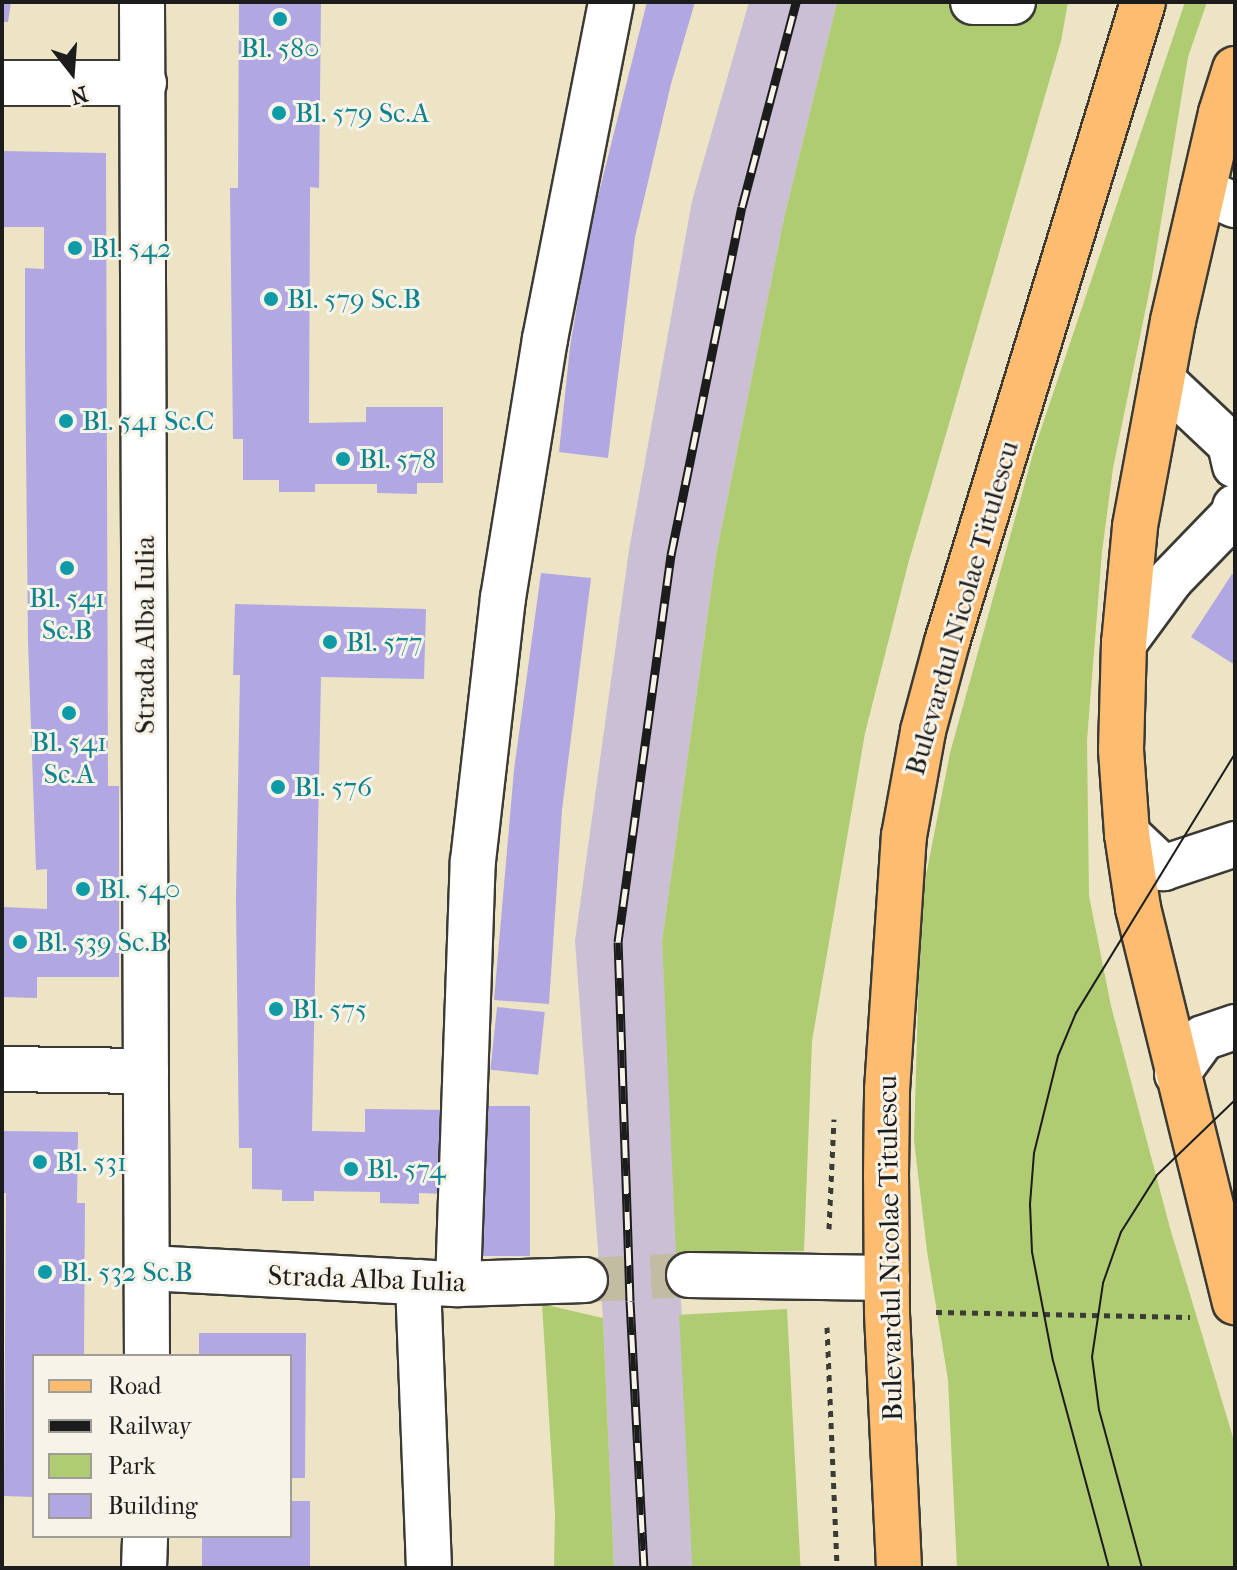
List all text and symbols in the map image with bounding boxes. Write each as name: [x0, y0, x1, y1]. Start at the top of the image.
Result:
marker: Bl. 580: [271, 10, 289, 28]
place label: Bl. 580: [241, 31, 319, 65]
north arrow: [32, 32, 112, 112]
text: N: [67, 80, 91, 110]
place label: Bl. 579 Sc.A: [295, 96, 430, 130]
marker: Bl. 579 Sc.A: [270, 104, 288, 122]
place label: Bl. 542: [91, 231, 171, 265]
marker: Bl. 542: [66, 239, 84, 257]
place label: Bl. 579 Sc.B: [287, 282, 421, 316]
marker: Bl. 579 Sc.B: [262, 290, 280, 308]
place label: Bl. 541 Sc.C: [82, 404, 214, 438]
marker: Bl. 541 Sc.C: [57, 412, 75, 430]
street label: Bulevardul Nicolae Titulescu: [898, 437, 1026, 779]
place label: Bl. 578: [359, 442, 436, 476]
marker: Bl. 578: [334, 450, 352, 468]
street label: Strada Alba Iulia: [128, 536, 162, 734]
marker: Bl. 541 Sc.B: [58, 559, 76, 577]
place label: Bl. 541 Sc.B: [29, 581, 105, 647]
place label: Bl. 577: [346, 625, 422, 659]
marker: Bl. 577: [321, 633, 339, 651]
marker: Bl. 541 Sc.A: [60, 704, 78, 722]
place label: Bl. 541 Sc.A: [31, 725, 107, 791]
place label: Bl. 576: [294, 770, 372, 804]
marker: Bl. 576: [269, 778, 287, 796]
place label: Bl. 540: [99, 872, 180, 906]
marker: Bl. 540: [74, 880, 92, 898]
place label: Bl. 539 Sc.B: [36, 925, 168, 959]
marker: Bl. 539 Sc.B: [11, 933, 29, 951]
place label: Bl. 575: [292, 992, 367, 1026]
marker: Bl. 575: [267, 1000, 285, 1018]
street label: Bulevardul Nicolae Titulescu: [870, 1075, 910, 1421]
place label: Bl. 531: [56, 1145, 127, 1179]
place label: Bl. 574: [367, 1152, 446, 1186]
marker: Bl. 531: [31, 1153, 49, 1171]
marker: Bl. 574: [342, 1160, 360, 1178]
place label: Bl. 532 Sc.B: [61, 1255, 193, 1289]
street label: Strada Alba Iulia: [267, 1259, 467, 1299]
marker: Bl. 532 Sc.B: [36, 1263, 54, 1281]
legend: [32, 1354, 292, 1538]
text: Road: [108, 1372, 161, 1400]
text: Railway: [108, 1412, 191, 1440]
text: Park: [108, 1452, 156, 1480]
text: Building: [108, 1492, 198, 1520]

